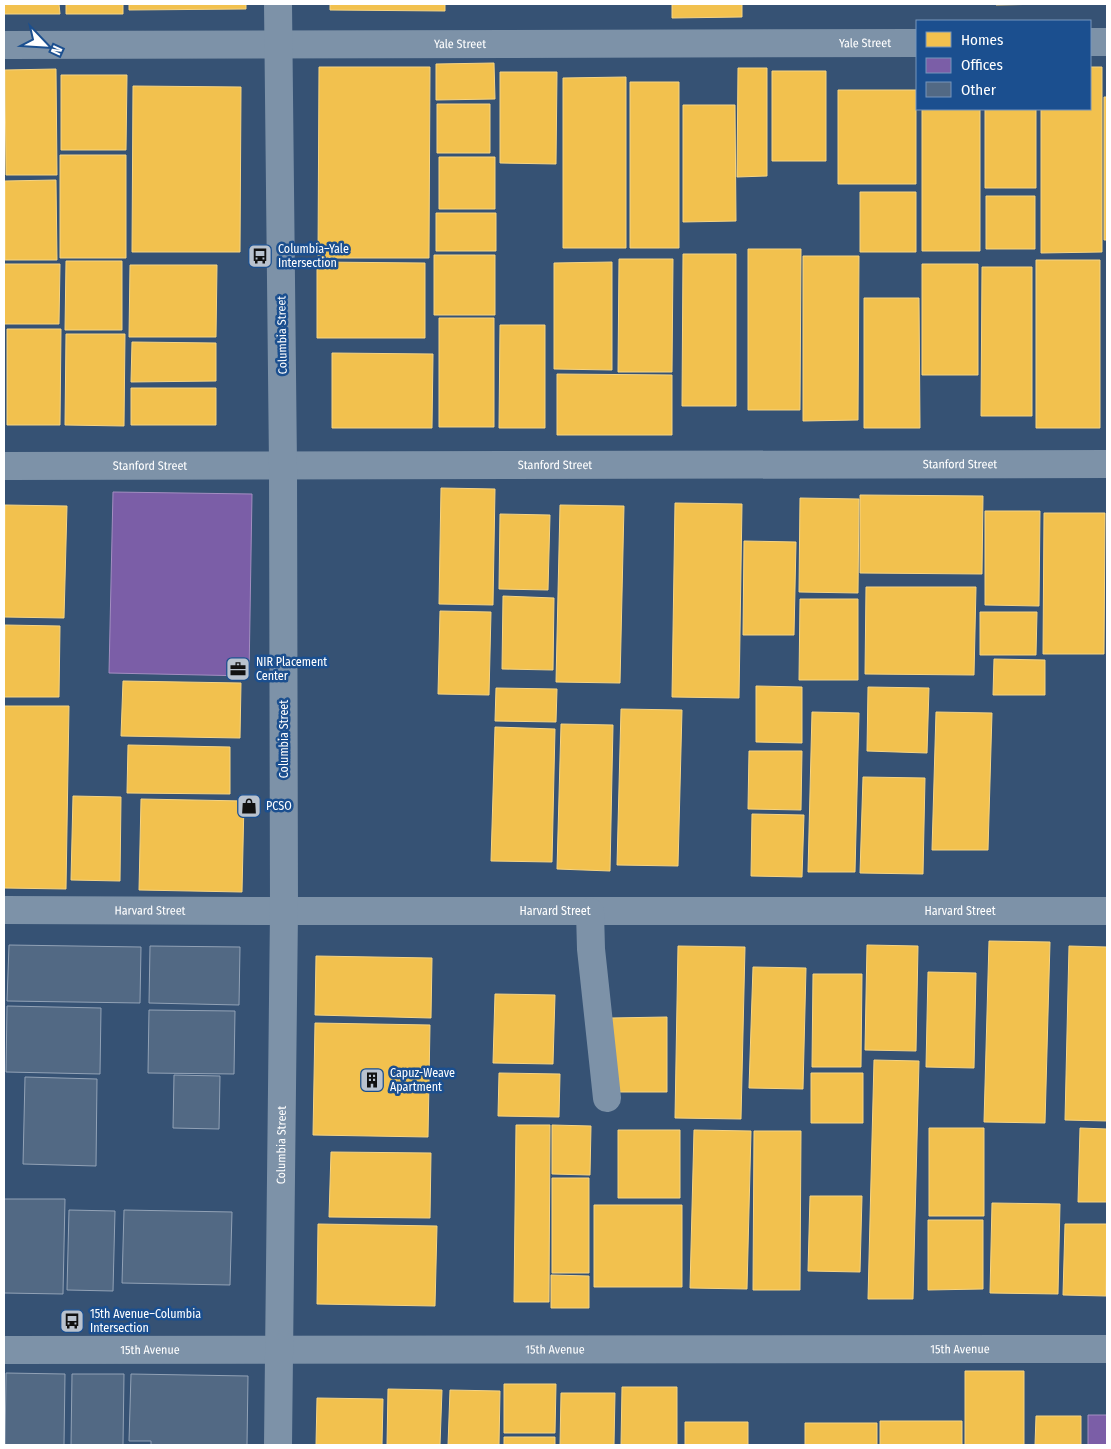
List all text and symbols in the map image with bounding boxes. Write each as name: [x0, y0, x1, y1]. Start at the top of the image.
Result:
north arrow: [20, 20, 70, 70]
legend: [916, 20, 1091, 110]
text: Homes: [961, 31, 1003, 49]
street label: Yale Street: [839, 36, 891, 50]
street label: Yale Street: [434, 37, 486, 51]
text: N: [47, 43, 66, 58]
text: Offices: [961, 56, 1003, 74]
text: Other: [961, 81, 997, 99]
place label: Columbia–Yale Intersection: [278, 242, 349, 270]
bus stop icon: Columbia–Yale Intersection: [247, 243, 273, 269]
street label: Columbia Street: [274, 296, 290, 374]
street label: Stanford Street: [923, 457, 997, 471]
street label: Stanford Street: [518, 458, 592, 472]
street label: Stanford Street: [113, 459, 187, 473]
place label: NIR Placement Center: [256, 655, 327, 683]
office icon: NIR Placement Center: [225, 656, 251, 682]
street label: Columbia Street: [277, 700, 291, 778]
shop icon: PCSO: [236, 793, 262, 819]
place label: PCSO: [266, 799, 292, 813]
street label: Harvard Street: [114, 903, 186, 918]
street label: Harvard Street: [519, 904, 591, 918]
street label: Harvard Street: [924, 904, 996, 918]
place label: Capuz-Weave Apartment: [390, 1066, 455, 1094]
building icon: Capuz-Weave Apartment: [359, 1067, 385, 1093]
street label: Columbia Street: [274, 1106, 289, 1184]
place label: 15th Avenue–Columbia Intersection: [90, 1307, 201, 1335]
bus stop icon: 15th Avenue–Columbia Intersection: [59, 1308, 85, 1334]
street label: 15th Avenue: [525, 1342, 585, 1357]
street label: 15th Avenue: [930, 1342, 990, 1356]
street label: 15th Avenue: [120, 1343, 180, 1357]

